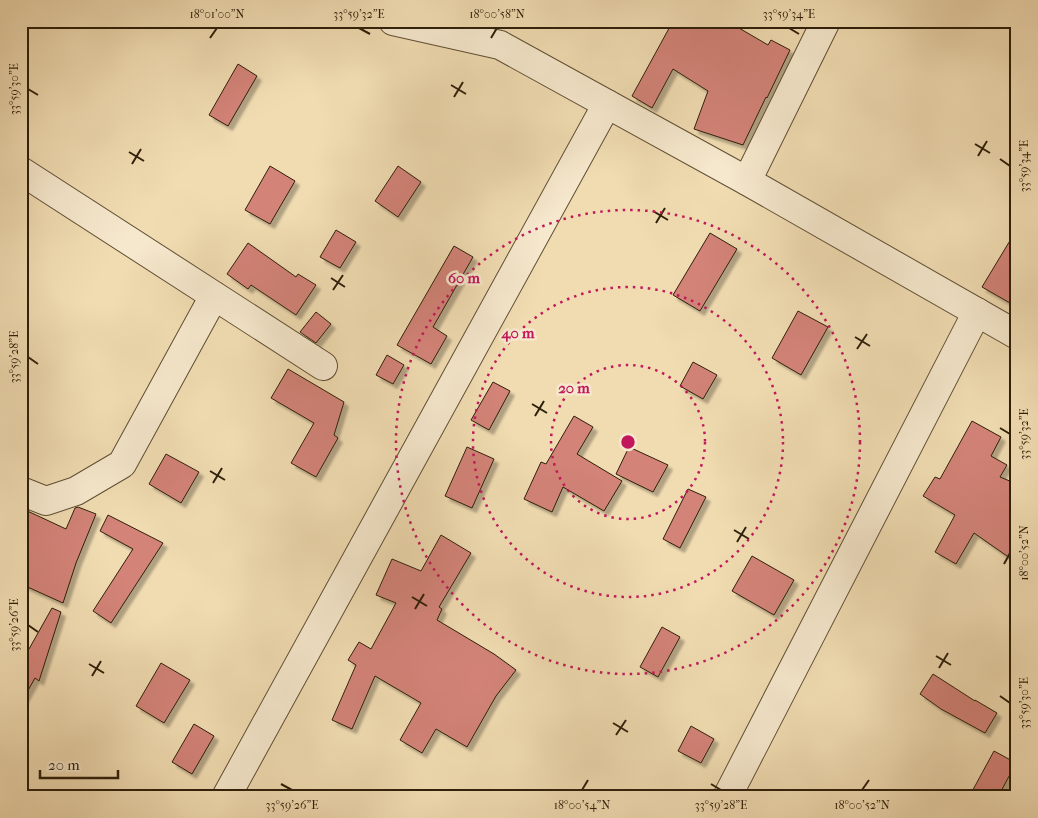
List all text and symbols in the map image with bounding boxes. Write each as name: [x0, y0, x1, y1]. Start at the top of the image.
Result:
text: 18°01'00"N: [189, 7, 245, 21]
text: 33°59'32"E: [333, 7, 385, 21]
text: 18°00'58"N: [469, 7, 525, 21]
text: 33°59'34"E: [763, 7, 815, 21]
text: 33°59'30"E: [7, 63, 21, 115]
text: 33°59'34"E: [1017, 140, 1031, 192]
text: 60 m: [448, 269, 481, 287]
text: 40 m: [501, 324, 535, 342]
text: 33°59'28"E: [7, 331, 21, 383]
text: 20 m: [558, 379, 590, 397]
text: 33°59'32"E: [1017, 408, 1031, 460]
centre of rings: [619, 433, 637, 451]
text: 18°00'52"N: [1017, 525, 1031, 581]
text: 33°59'26"E: [7, 599, 21, 651]
text: 33°59'30"E: [1017, 677, 1031, 729]
scale bar: [40, 748, 118, 780]
text: 20 m: [48, 756, 80, 774]
text: 33°59'26"E: [266, 798, 318, 812]
text: 18°00'54"N: [554, 798, 610, 812]
text: 33°59'28"E: [695, 798, 747, 812]
text: 18°00'52"N: [834, 798, 890, 812]

